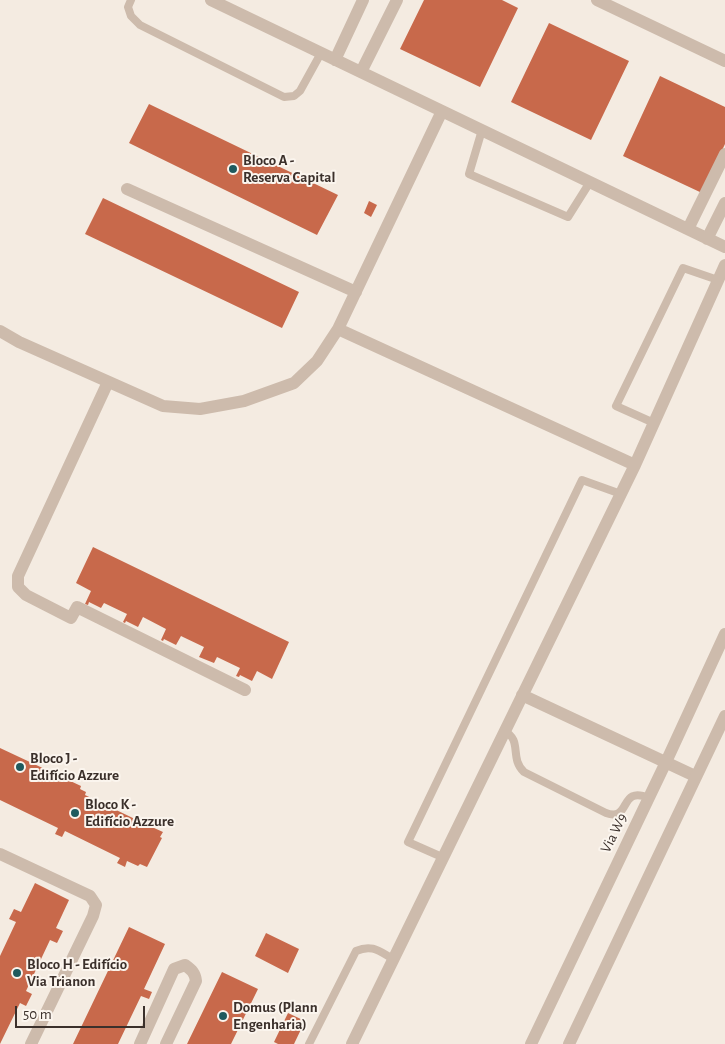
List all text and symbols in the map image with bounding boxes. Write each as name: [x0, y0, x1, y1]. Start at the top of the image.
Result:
place label: Bloco A - Reserva Capital: [243, 151, 335, 186]
marker: Bloco A - Reserva Capital: [227, 163, 239, 175]
place label: Bloco J - Edifício Azzure: [30, 749, 119, 784]
marker: Bloco J - Edifício Azzure: [14, 761, 26, 773]
place label: Bloco K - Edifício Azzure: [85, 795, 174, 830]
marker: Bloco K - Edifício Azzure: [69, 807, 81, 819]
street label: Via W9: [597, 810, 631, 856]
place label: Bloco H - Edifício Via Trianon: [27, 955, 127, 990]
marker: Bloco H - Edifício Via Trianon: [11, 967, 23, 979]
scale bar: [18, 996, 148, 1028]
place label: Domus (Plann Engenharia): [233, 998, 318, 1033]
text: 50 m: [23, 1007, 52, 1022]
marker: Domus (Plann Engenharia): [217, 1010, 229, 1022]

